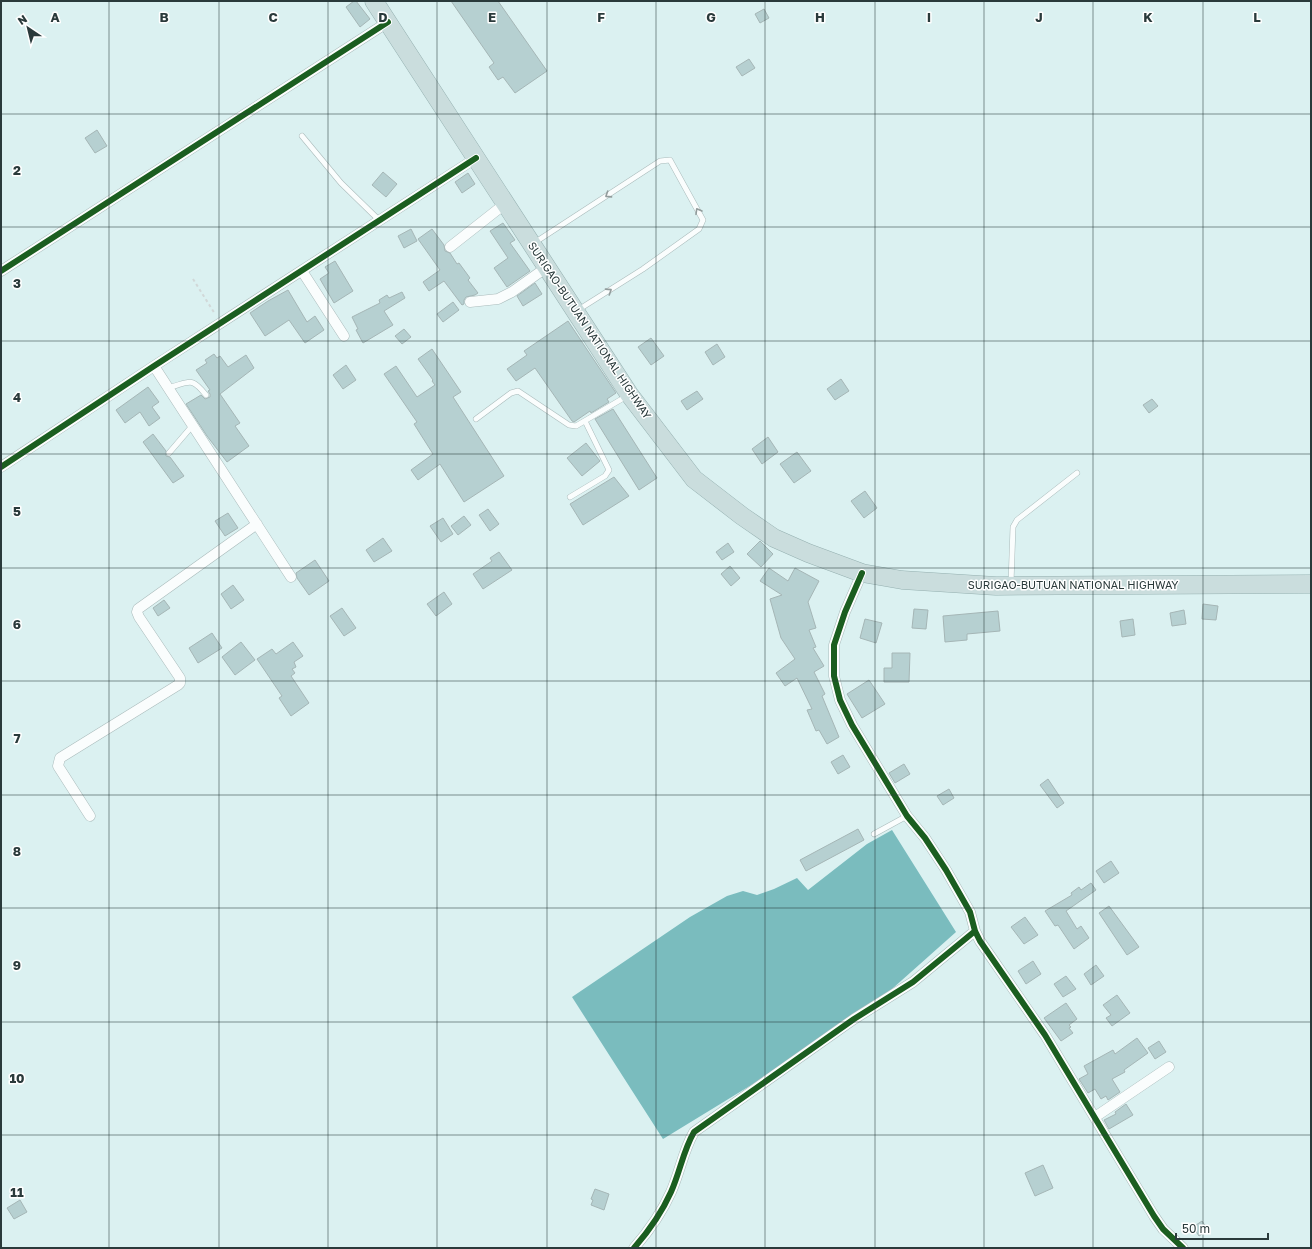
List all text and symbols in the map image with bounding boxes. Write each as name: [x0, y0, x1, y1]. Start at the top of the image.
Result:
north arrow: [8, 8, 48, 48]
text: A: [50, 9, 60, 25]
text: B: [159, 9, 169, 25]
text: C: [268, 9, 278, 25]
text: D: [378, 9, 388, 25]
text: E: [488, 9, 496, 25]
text: F: [597, 9, 605, 25]
text: G: [706, 9, 716, 25]
text: H: [815, 9, 825, 25]
text: I: [927, 9, 931, 25]
text: J: [1035, 9, 1043, 25]
text: K: [1143, 9, 1153, 25]
text: L: [1253, 9, 1261, 25]
text: N: [15, 12, 29, 27]
text: 2: [13, 162, 21, 178]
one-way arrow: [605, 190, 612, 198]
one-way arrow: [696, 208, 703, 215]
street label: SURIGAO-BUTUAN NATIONAL HIGHWAY: [526, 239, 654, 421]
text: 3: [13, 275, 21, 291]
one-way arrow: [604, 289, 611, 296]
text: 4: [13, 389, 21, 405]
text: 5: [13, 503, 21, 519]
street label: SURIGAO-BUTUAN NATIONAL HIGHWAY: [968, 578, 1178, 591]
text: 6: [13, 616, 21, 632]
text: 7: [13, 730, 21, 746]
text: 8: [13, 843, 21, 859]
text: 9: [13, 957, 21, 973]
text: 10: [9, 1070, 25, 1086]
text: 11: [10, 1184, 24, 1200]
scale bar: [1176, 1215, 1268, 1241]
text: 50 m: [1182, 1221, 1210, 1236]

